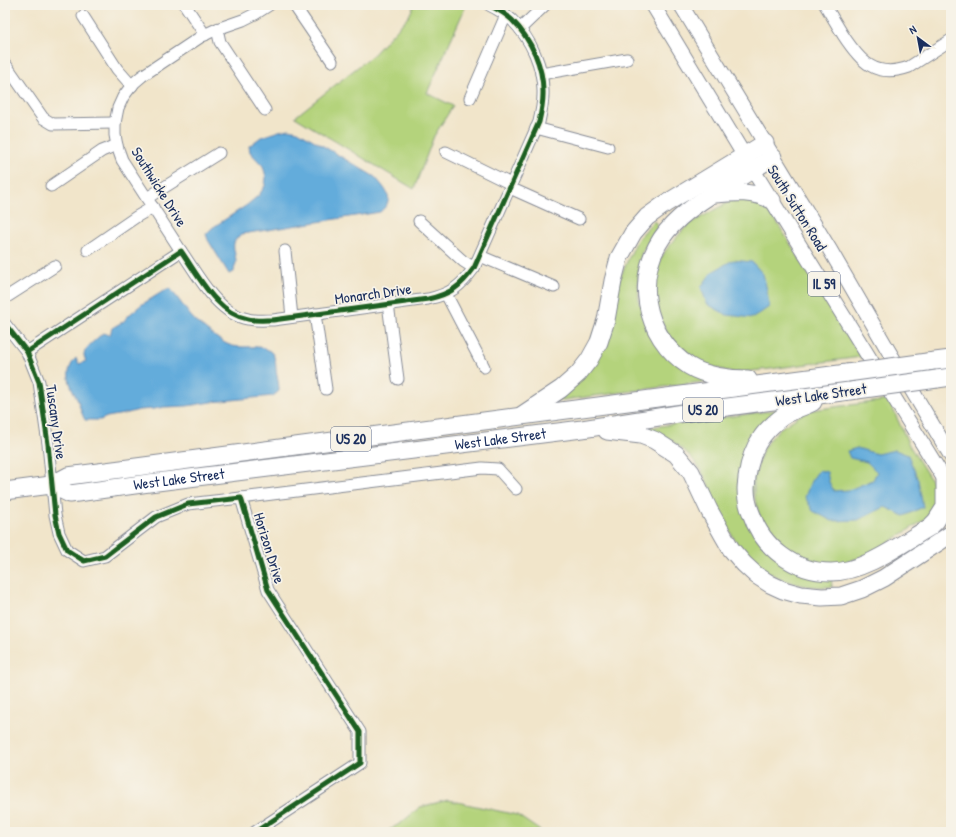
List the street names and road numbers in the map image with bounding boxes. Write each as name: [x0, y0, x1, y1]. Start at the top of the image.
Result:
street label: Southwicke Drive: [127, 143, 192, 231]
street label: South Sutton Road: [763, 161, 832, 255]
road number: IL 59: [808, 272, 840, 296]
street label: Monarch Drive: [333, 278, 413, 309]
street label: West Lake Street: [774, 378, 869, 411]
street label: Tuscany Drive: [41, 383, 72, 461]
road number: US 20: [683, 398, 723, 422]
street label: West Lake Street: [454, 422, 548, 455]
road number: US 20: [331, 427, 371, 451]
street label: West Lake Street: [132, 463, 227, 495]
street label: Horizon Drive: [249, 510, 290, 586]

